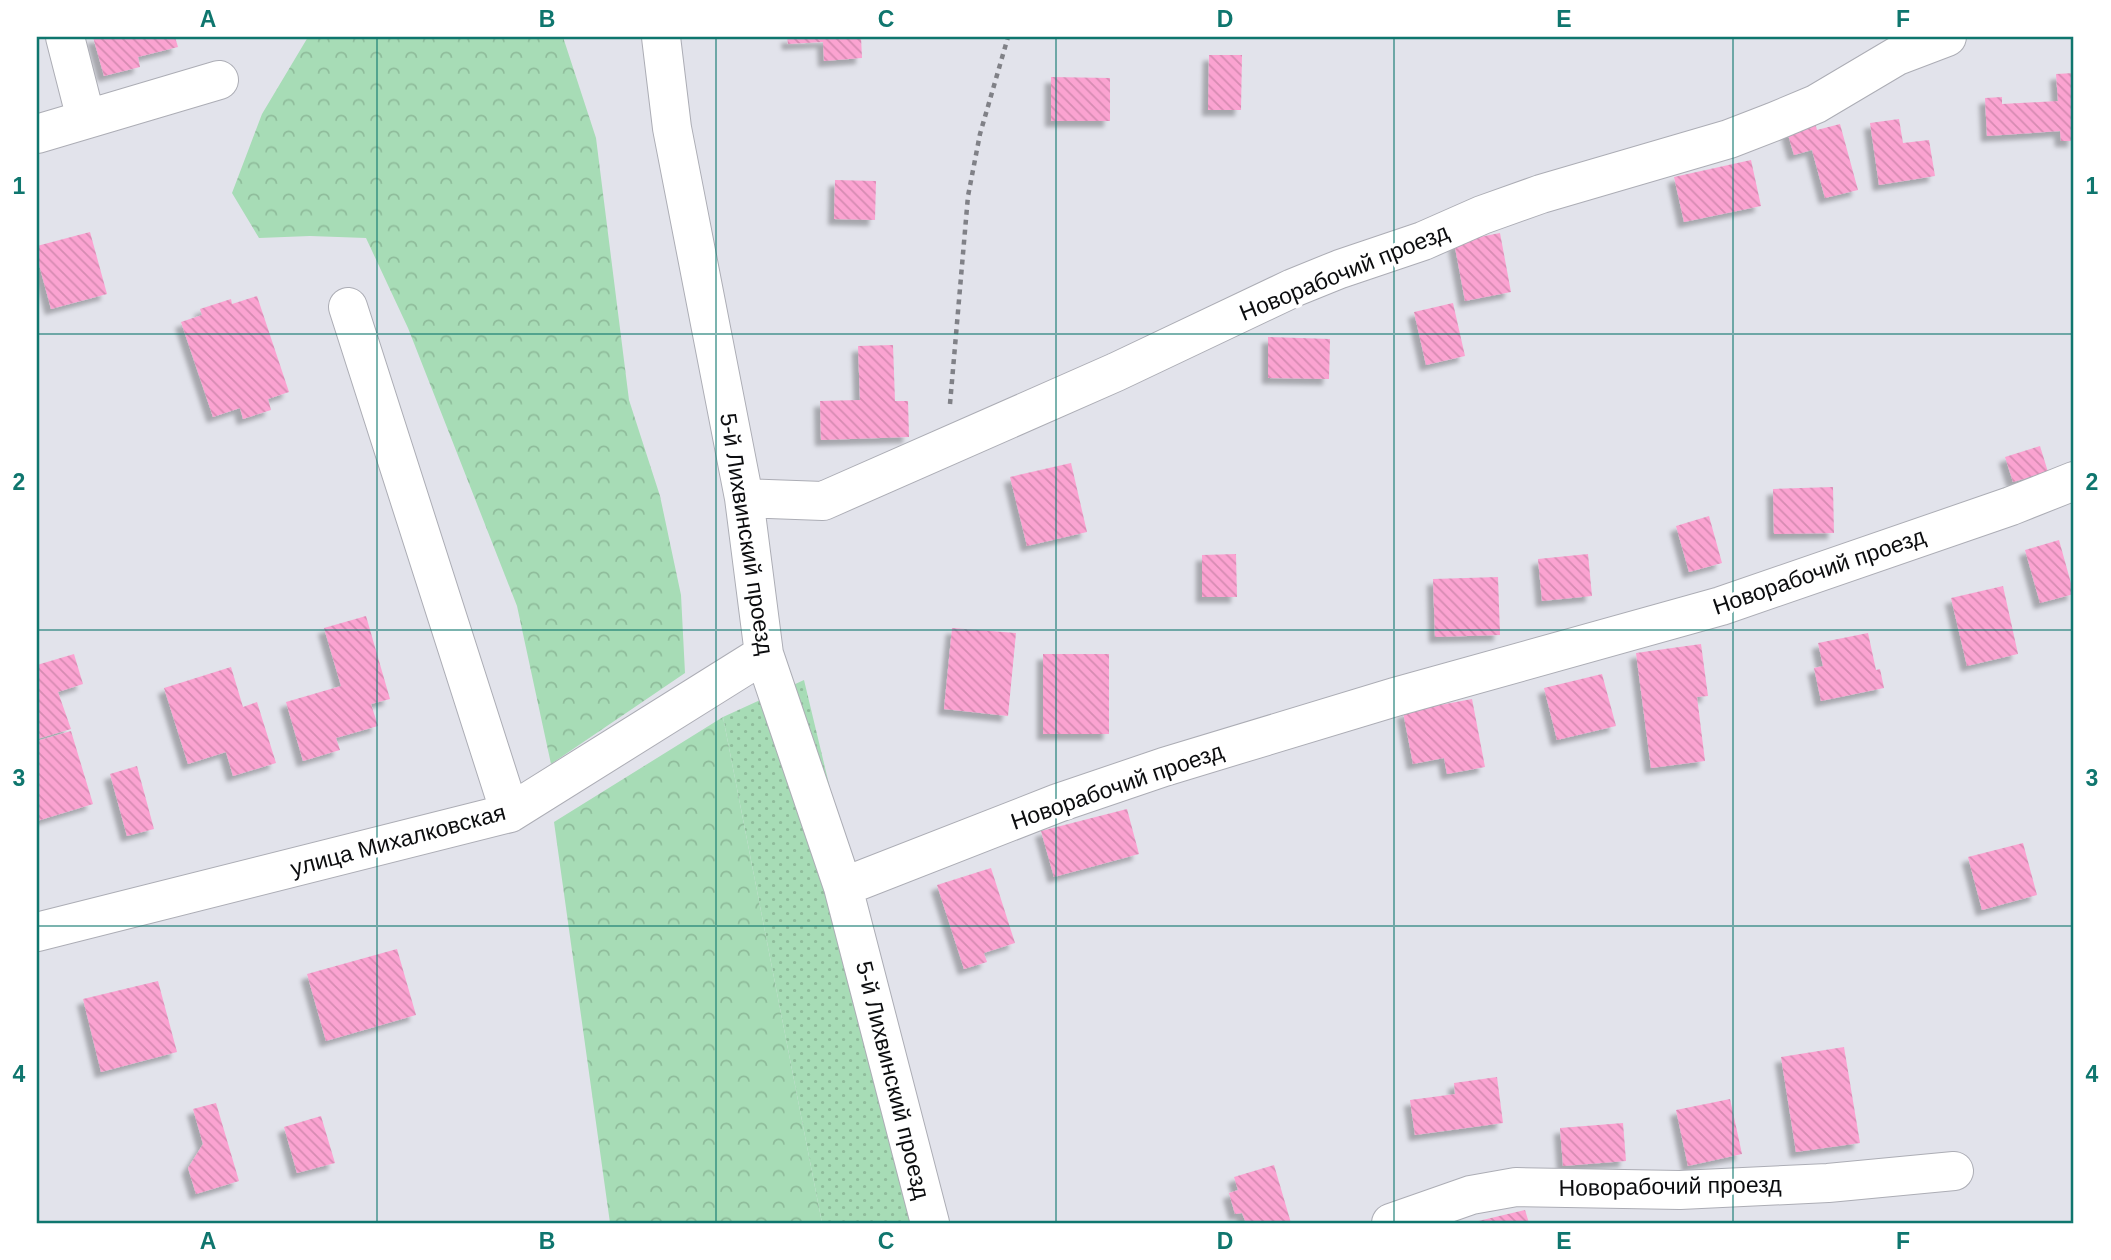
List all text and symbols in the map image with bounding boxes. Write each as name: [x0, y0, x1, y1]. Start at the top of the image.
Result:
text: A: [200, 6, 216, 32]
text: B: [539, 6, 555, 32]
text: C: [878, 6, 894, 32]
text: D: [1217, 6, 1233, 32]
text: E: [1556, 6, 1572, 32]
text: F: [1896, 6, 1910, 32]
text: 1: [13, 173, 26, 199]
text: 1: [2086, 173, 2099, 199]
street label: Новорабочий проезд: [1236, 218, 1453, 326]
street label: 5-й Лихвинский проезд: [715, 411, 779, 657]
text: 2: [13, 469, 25, 495]
text: 2: [2086, 469, 2098, 495]
street label: Новорабочий проезд: [1709, 522, 1929, 620]
street label: Новорабочий проезд: [1007, 737, 1227, 835]
text: 3: [13, 765, 25, 791]
text: 3: [2086, 765, 2098, 791]
street label: улица Михалковская: [288, 799, 508, 881]
street label: 5-й Лихвинский проезд: [851, 958, 935, 1202]
text: 4: [13, 1061, 26, 1087]
text: 4: [2086, 1061, 2099, 1087]
street label: Новорабочий проезд: [1558, 1171, 1782, 1201]
text: A: [200, 1228, 216, 1254]
text: B: [539, 1228, 555, 1254]
text: C: [878, 1228, 894, 1254]
text: D: [1217, 1228, 1233, 1254]
text: E: [1556, 1228, 1572, 1254]
text: F: [1896, 1228, 1910, 1254]

